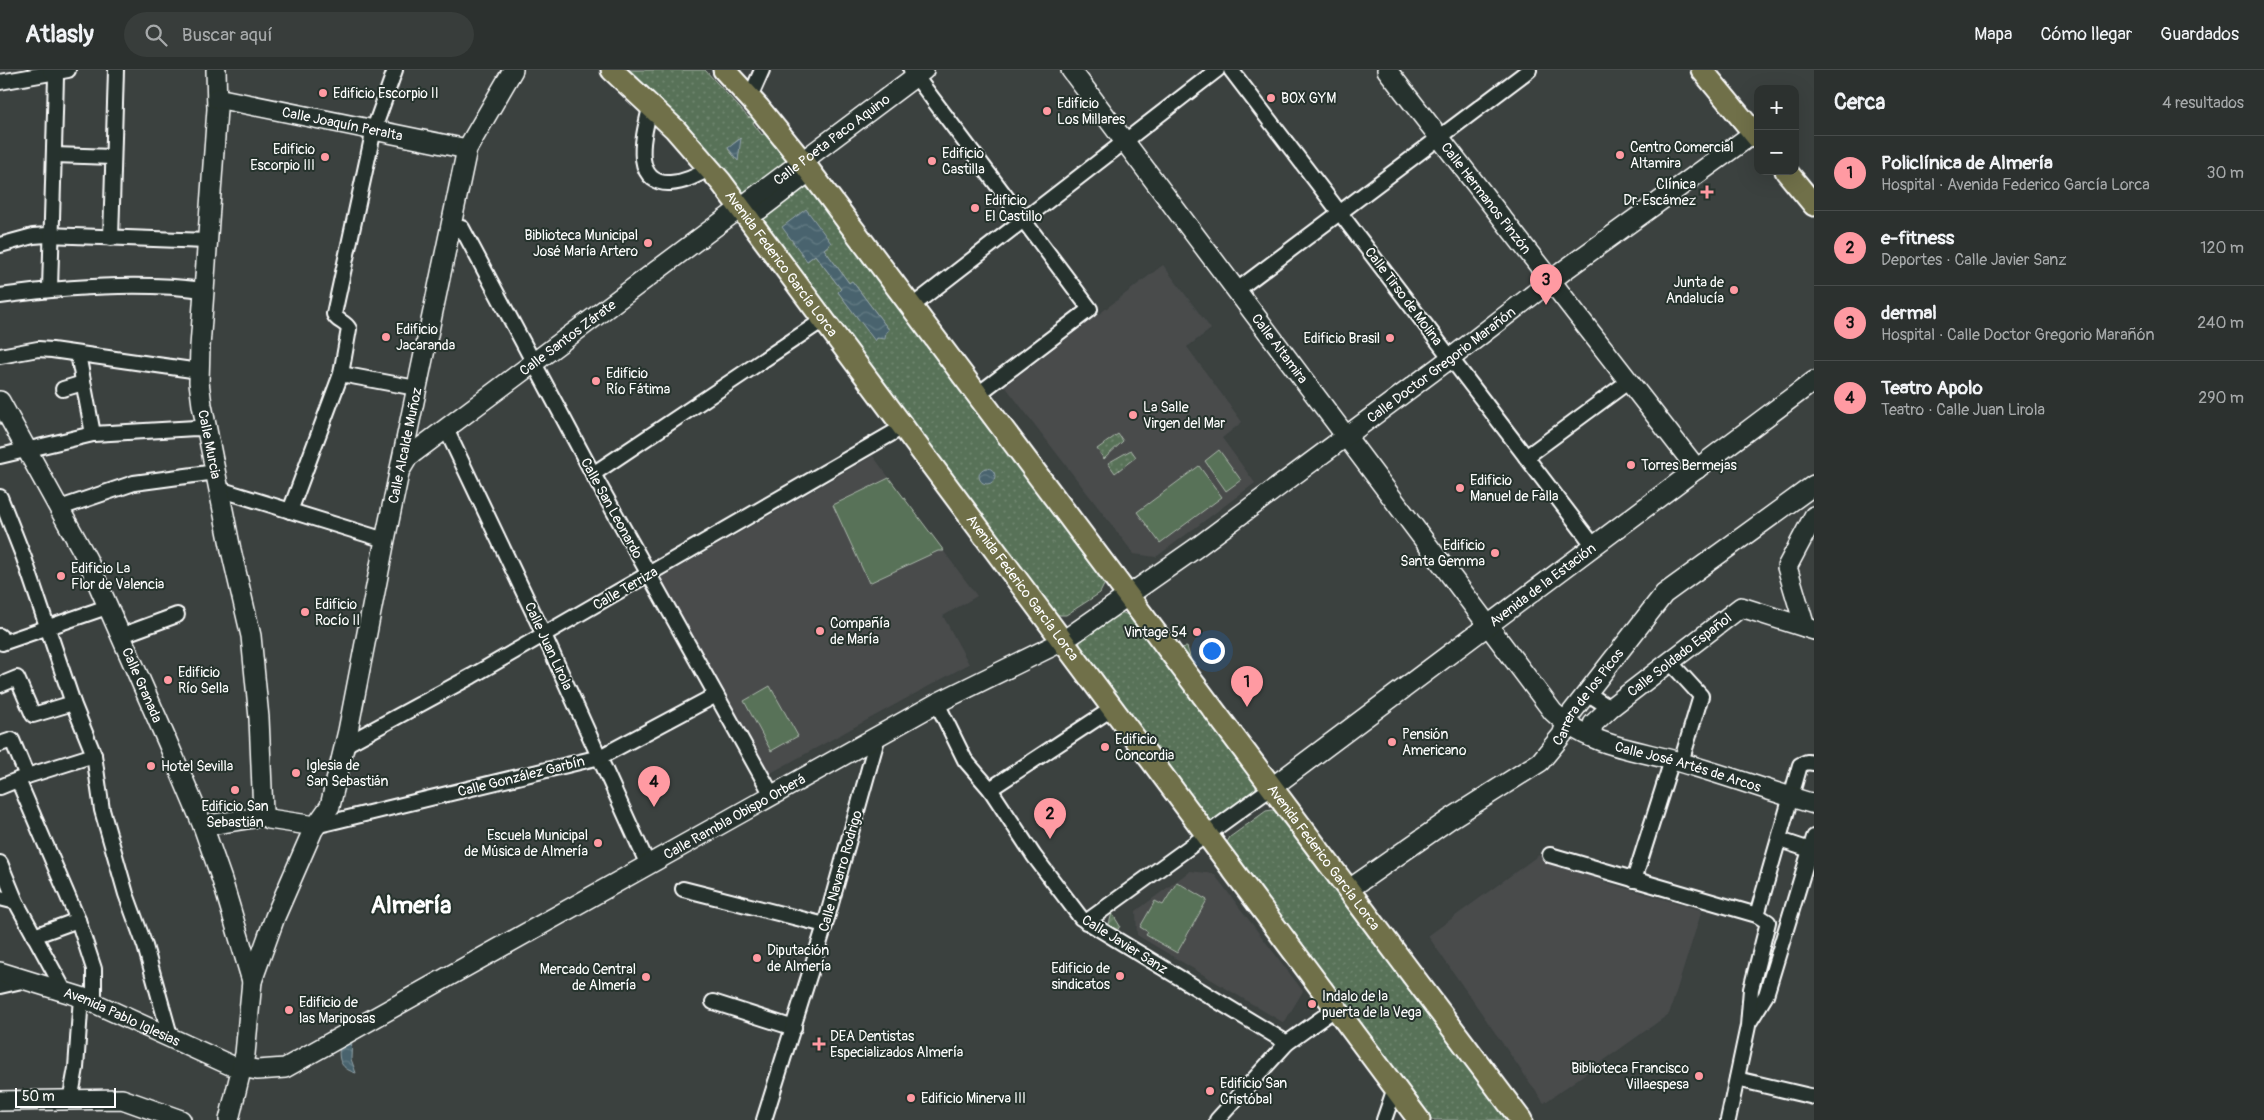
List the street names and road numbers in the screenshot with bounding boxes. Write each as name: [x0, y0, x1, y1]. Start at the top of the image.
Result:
street label: Calle Poeta Paco Aquino: [770, 90, 894, 189]
street label: Calle Joaquín Peralta: [280, 103, 404, 145]
street label: Calle Hermanos Pinzón: [1437, 139, 1535, 257]
street label: Avenida Federico García Lorca: [721, 187, 841, 340]
street label: Calle Tirso de Molina: [1361, 244, 1446, 349]
street label: Calle Santos Zárate: [516, 296, 619, 379]
street label: Calle Doctor Gregorio Marañón: [1364, 303, 1519, 427]
street label: Calle Altamira: [1248, 310, 1311, 387]
street label: Calle Alcalde Muñoz: [385, 386, 426, 505]
street label: Calle Murcia: [194, 408, 225, 481]
street label: Calle San Leonardo: [577, 455, 646, 562]
street label: Avenida Federico García Lorca: [963, 512, 1082, 664]
street label: Avenida de la Estación: [1486, 540, 1599, 631]
street label: Calle Terriza: [590, 563, 661, 614]
street label: Calle Juan Lirola: [521, 600, 576, 693]
street label: Calle Soldado Español: [1624, 609, 1735, 700]
street label: Calle Granada: [118, 645, 166, 725]
street label: Carrera de los Picos: [1549, 645, 1628, 749]
street label: Calle José Artés de Arcos: [1613, 738, 1764, 796]
street label: Calle González Garbín: [456, 752, 586, 800]
street label: Calle Rambla Obispo Orberá: [661, 771, 808, 863]
street label: Avenida Federico García Lorca: [1264, 781, 1384, 934]
street label: Calle Navarro Rodrigo: [815, 808, 866, 934]
street label: Calle Javier Sanz: [1079, 911, 1171, 978]
street label: Avenida Pablo Iglesias: [62, 984, 183, 1050]

